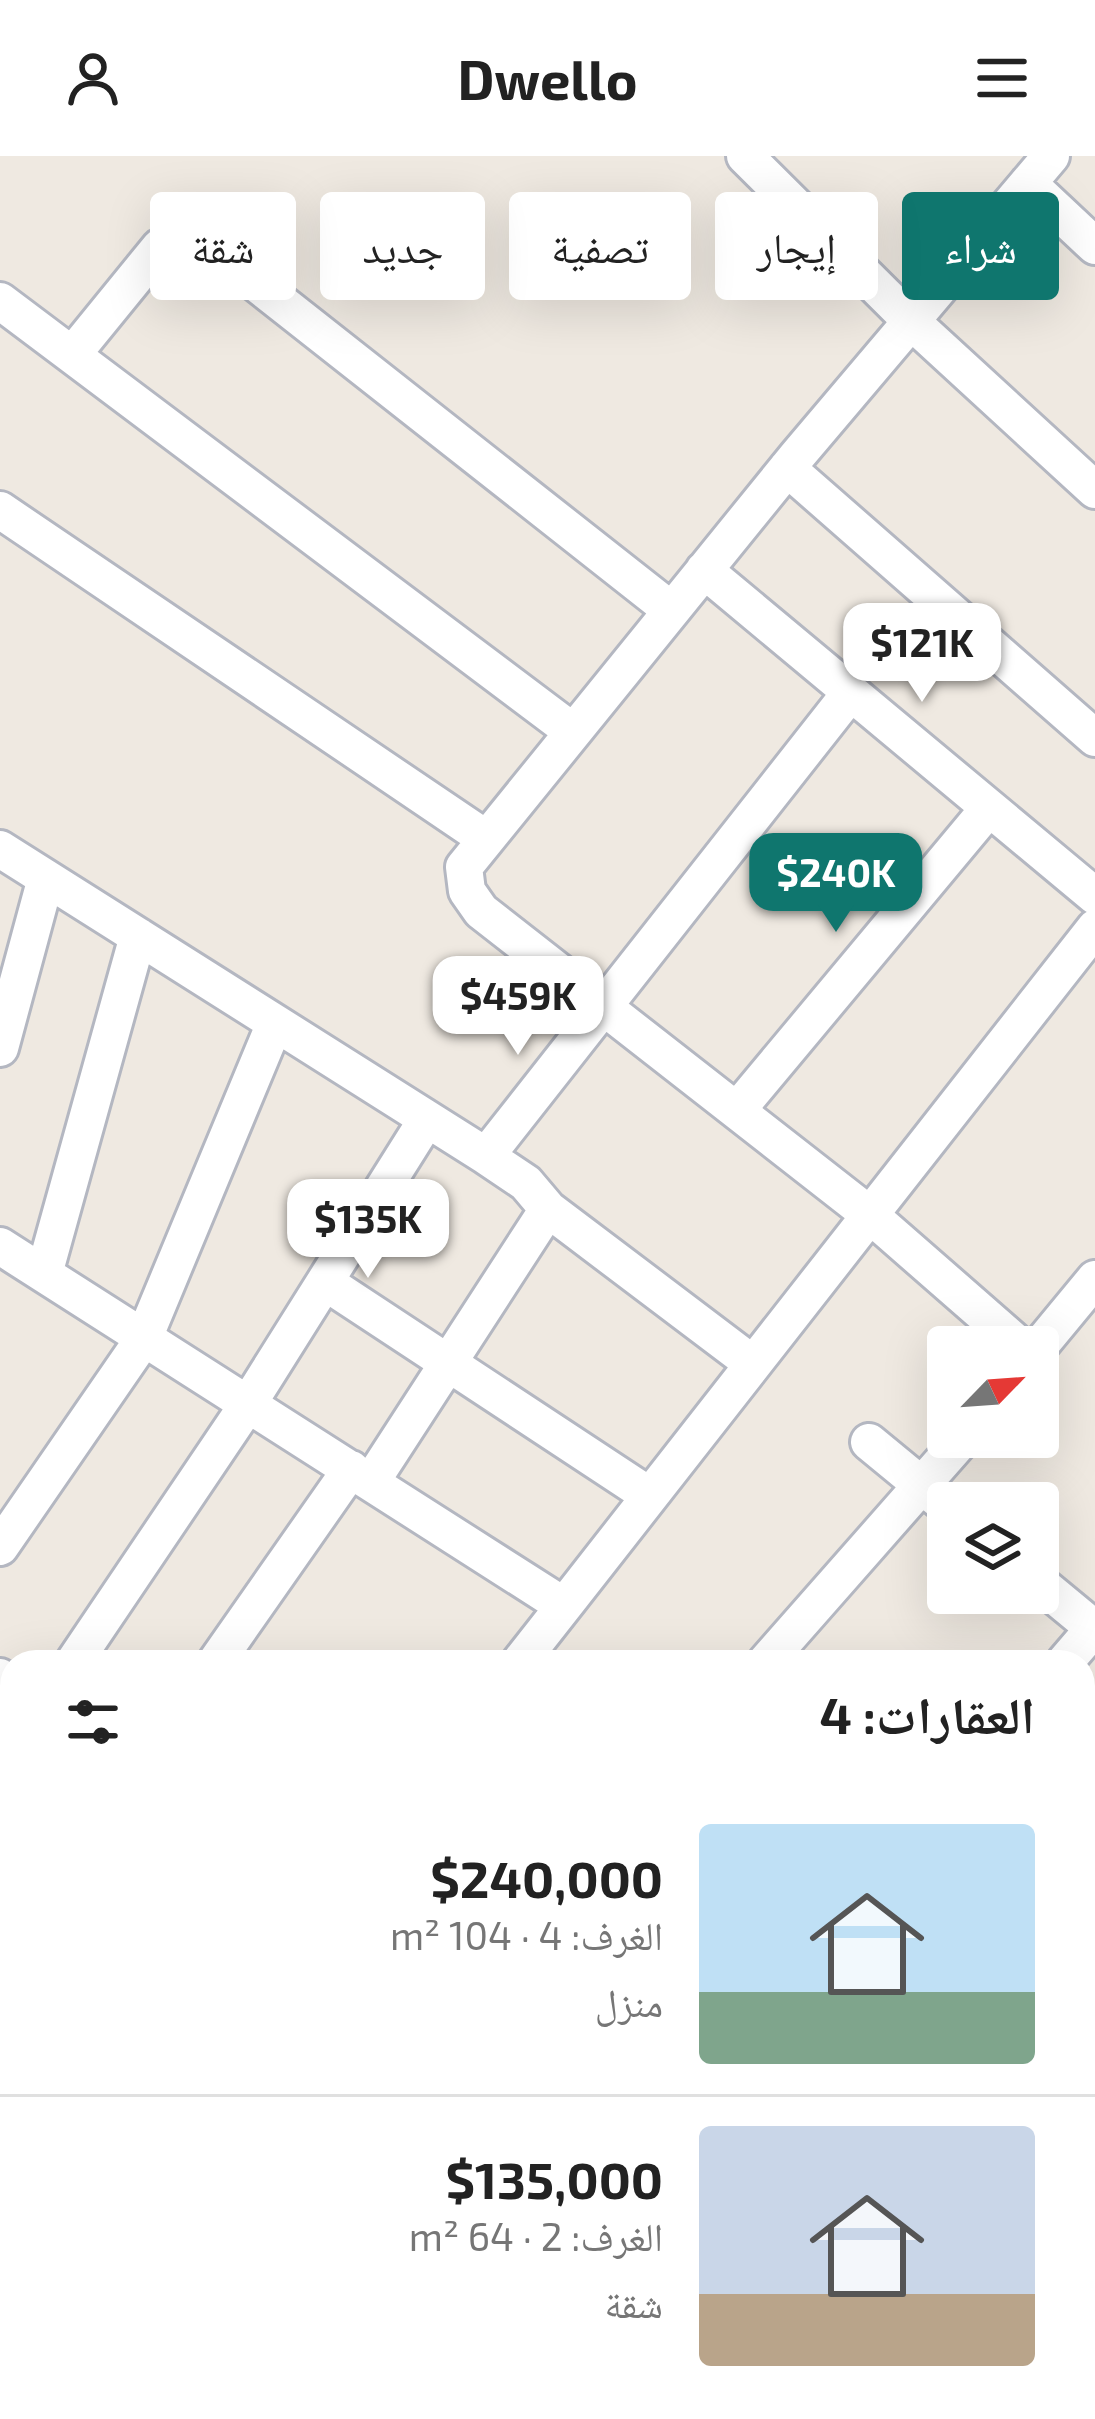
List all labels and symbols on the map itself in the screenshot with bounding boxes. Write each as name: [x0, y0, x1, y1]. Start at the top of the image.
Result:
pin: $121K: [838, 603, 1006, 705]
pin: $240K: [752, 833, 920, 935]
pin: $459K: [434, 956, 602, 1058]
pin: $135K: [284, 1179, 452, 1281]
north arrow: [927, 1326, 1059, 1458]

